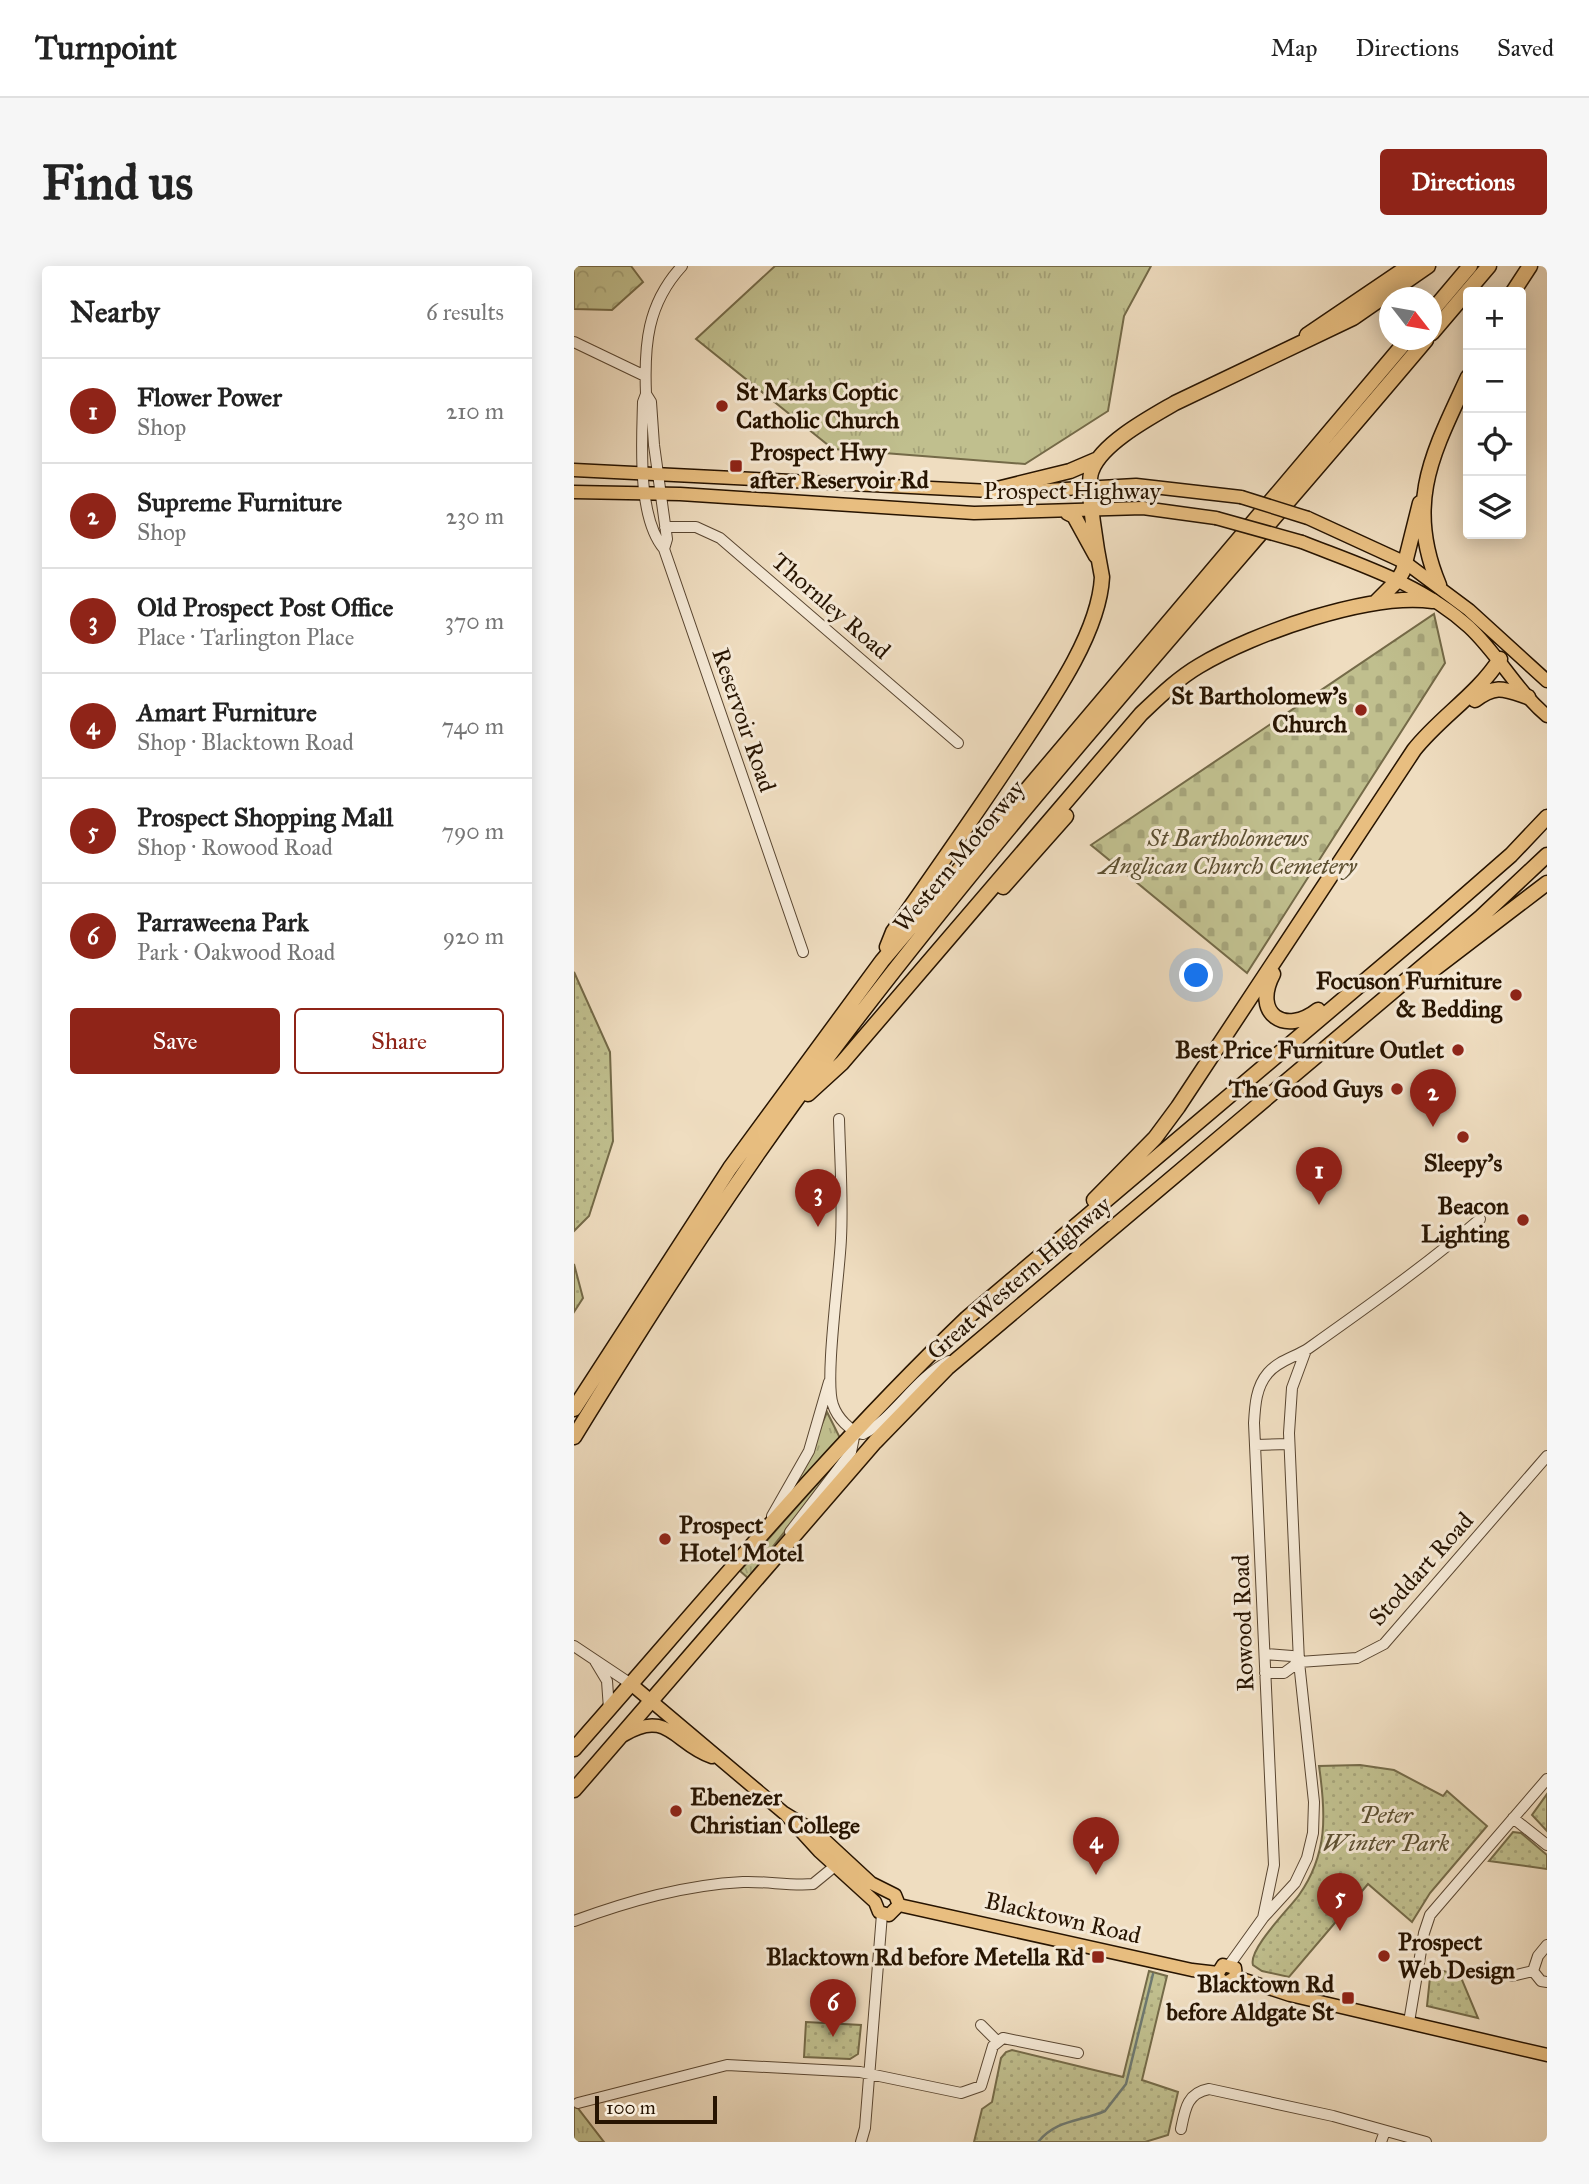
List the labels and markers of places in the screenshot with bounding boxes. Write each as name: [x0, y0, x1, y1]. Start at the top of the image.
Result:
place label: St Marks Coptic Catholic Church: [736, 377, 900, 435]
marker: St Marks Coptic Catholic Church: [714, 398, 730, 414]
place label: Prospect Hwy after Reservoir Rd: [750, 437, 930, 495]
marker: Prospect Hwy after Reservoir Rd: [728, 458, 744, 474]
place label: St Bartholomew's Church: [1171, 681, 1348, 739]
marker: St Bartholomew's Church: [1353, 702, 1369, 718]
place label: Focuson Furniture & Bedding: [1316, 966, 1503, 1024]
marker: Focuson Furniture & Bedding: [1508, 987, 1524, 1003]
place label: Best Price Furniture Outlet: [1175, 1035, 1445, 1065]
marker: Best Price Furniture Outlet: [1450, 1042, 1466, 1058]
pin: 2: [1410, 1069, 1456, 1127]
place label: The Good Guys: [1228, 1074, 1383, 1104]
marker: The Good Guys: [1389, 1081, 1405, 1097]
marker: Sleepy’s: [1455, 1129, 1471, 1145]
pin: 1: [1296, 1147, 1342, 1205]
place label: Sleepy’s: [1424, 1148, 1502, 1178]
pin: 3: [795, 1169, 841, 1227]
place label: Beacon Lighting: [1421, 1191, 1510, 1249]
marker: Beacon Lighting: [1515, 1212, 1531, 1228]
place label: Prospect Hotel Motel: [679, 1510, 804, 1568]
marker: Prospect Hotel Motel: [657, 1531, 673, 1547]
place label: Ebenezer Christian College: [690, 1782, 860, 1840]
marker: Ebenezer Christian College: [668, 1803, 684, 1819]
pin: 4: [1073, 1817, 1119, 1875]
pin: 5: [1317, 1873, 1363, 1931]
place label: Prospect Web Design: [1398, 1927, 1515, 1985]
place label: Blacktown Rd before Metella Rd: [766, 1942, 1085, 1972]
marker: Prospect Web Design: [1376, 1948, 1392, 1964]
marker: Blacktown Rd before Metella Rd: [1090, 1949, 1106, 1965]
place label: Blacktown Rd before Aldgate St: [1165, 1969, 1335, 2027]
pin: 6: [810, 1979, 856, 2037]
marker: Blacktown Rd before Aldgate St: [1340, 1990, 1356, 2006]

